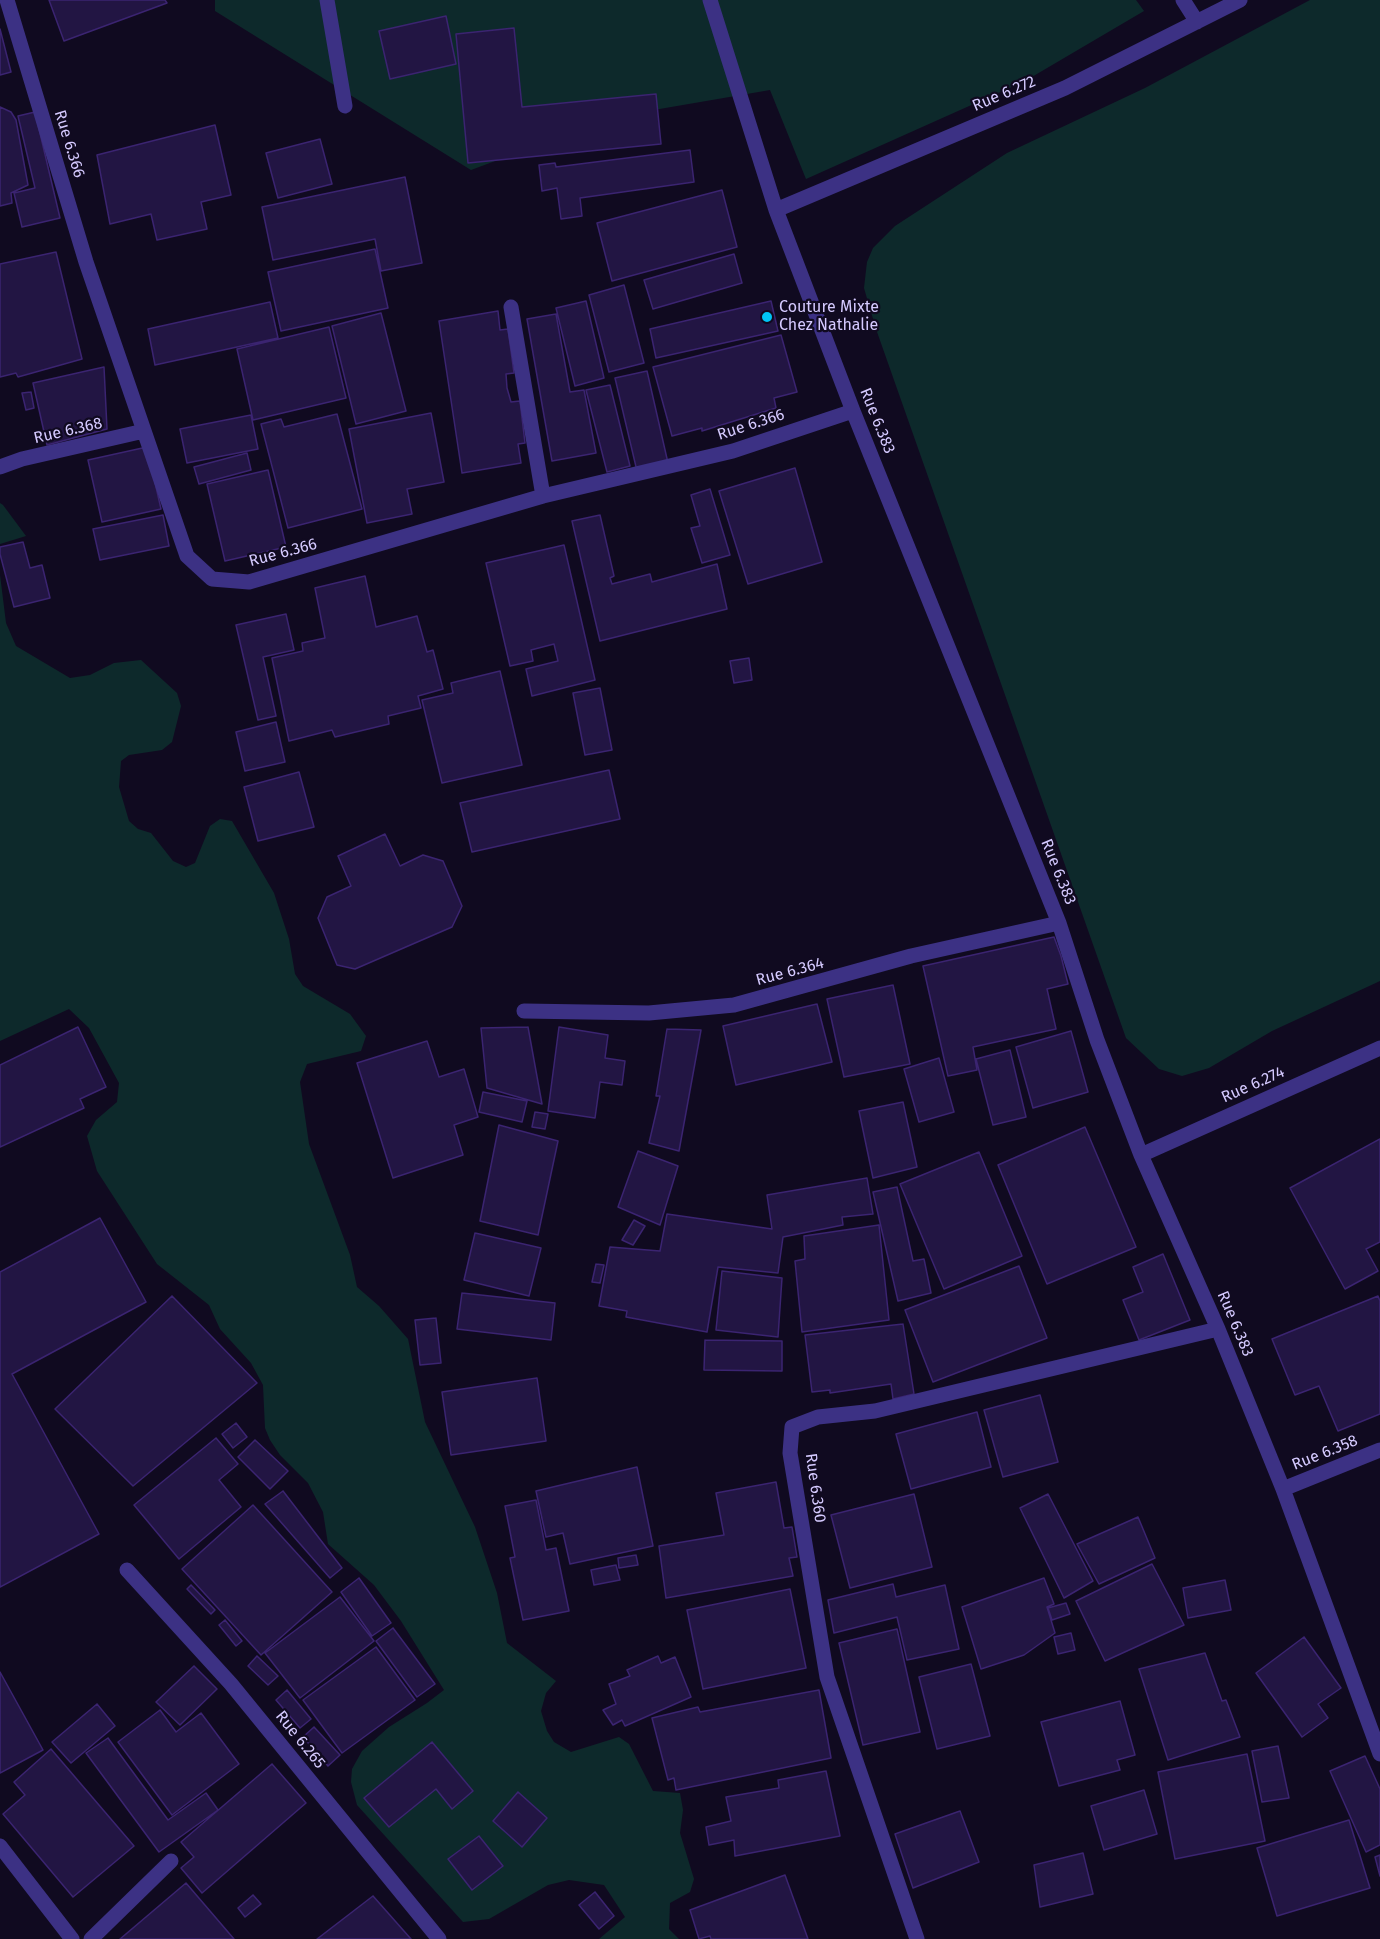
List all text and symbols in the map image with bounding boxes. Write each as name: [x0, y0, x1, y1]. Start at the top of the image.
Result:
street label: Rue 6.272: [969, 72, 1039, 116]
street label: Rue 6.366: [50, 108, 88, 180]
place label: Couture Mixte Chez Nathalie: [779, 298, 879, 336]
marker: Couture Mixte Chez Nathalie: [760, 310, 774, 324]
street label: Rue 6.383: [855, 385, 899, 457]
street label: Rue 6.366: [715, 405, 787, 445]
street label: Rue 6.368: [32, 414, 104, 448]
street label: Rue 6.366: [247, 535, 319, 571]
street label: Rue 6.383: [1036, 836, 1080, 908]
street label: Rue 6.364: [754, 954, 826, 990]
street label: Rue 6.274: [1218, 1063, 1288, 1107]
street label: Rue 6.383: [1213, 1288, 1257, 1360]
street label: Rue 6.358: [1289, 1431, 1361, 1475]
street label: Rue 6.360: [801, 1452, 829, 1524]
street label: Rue 6.265: [271, 1707, 329, 1773]

